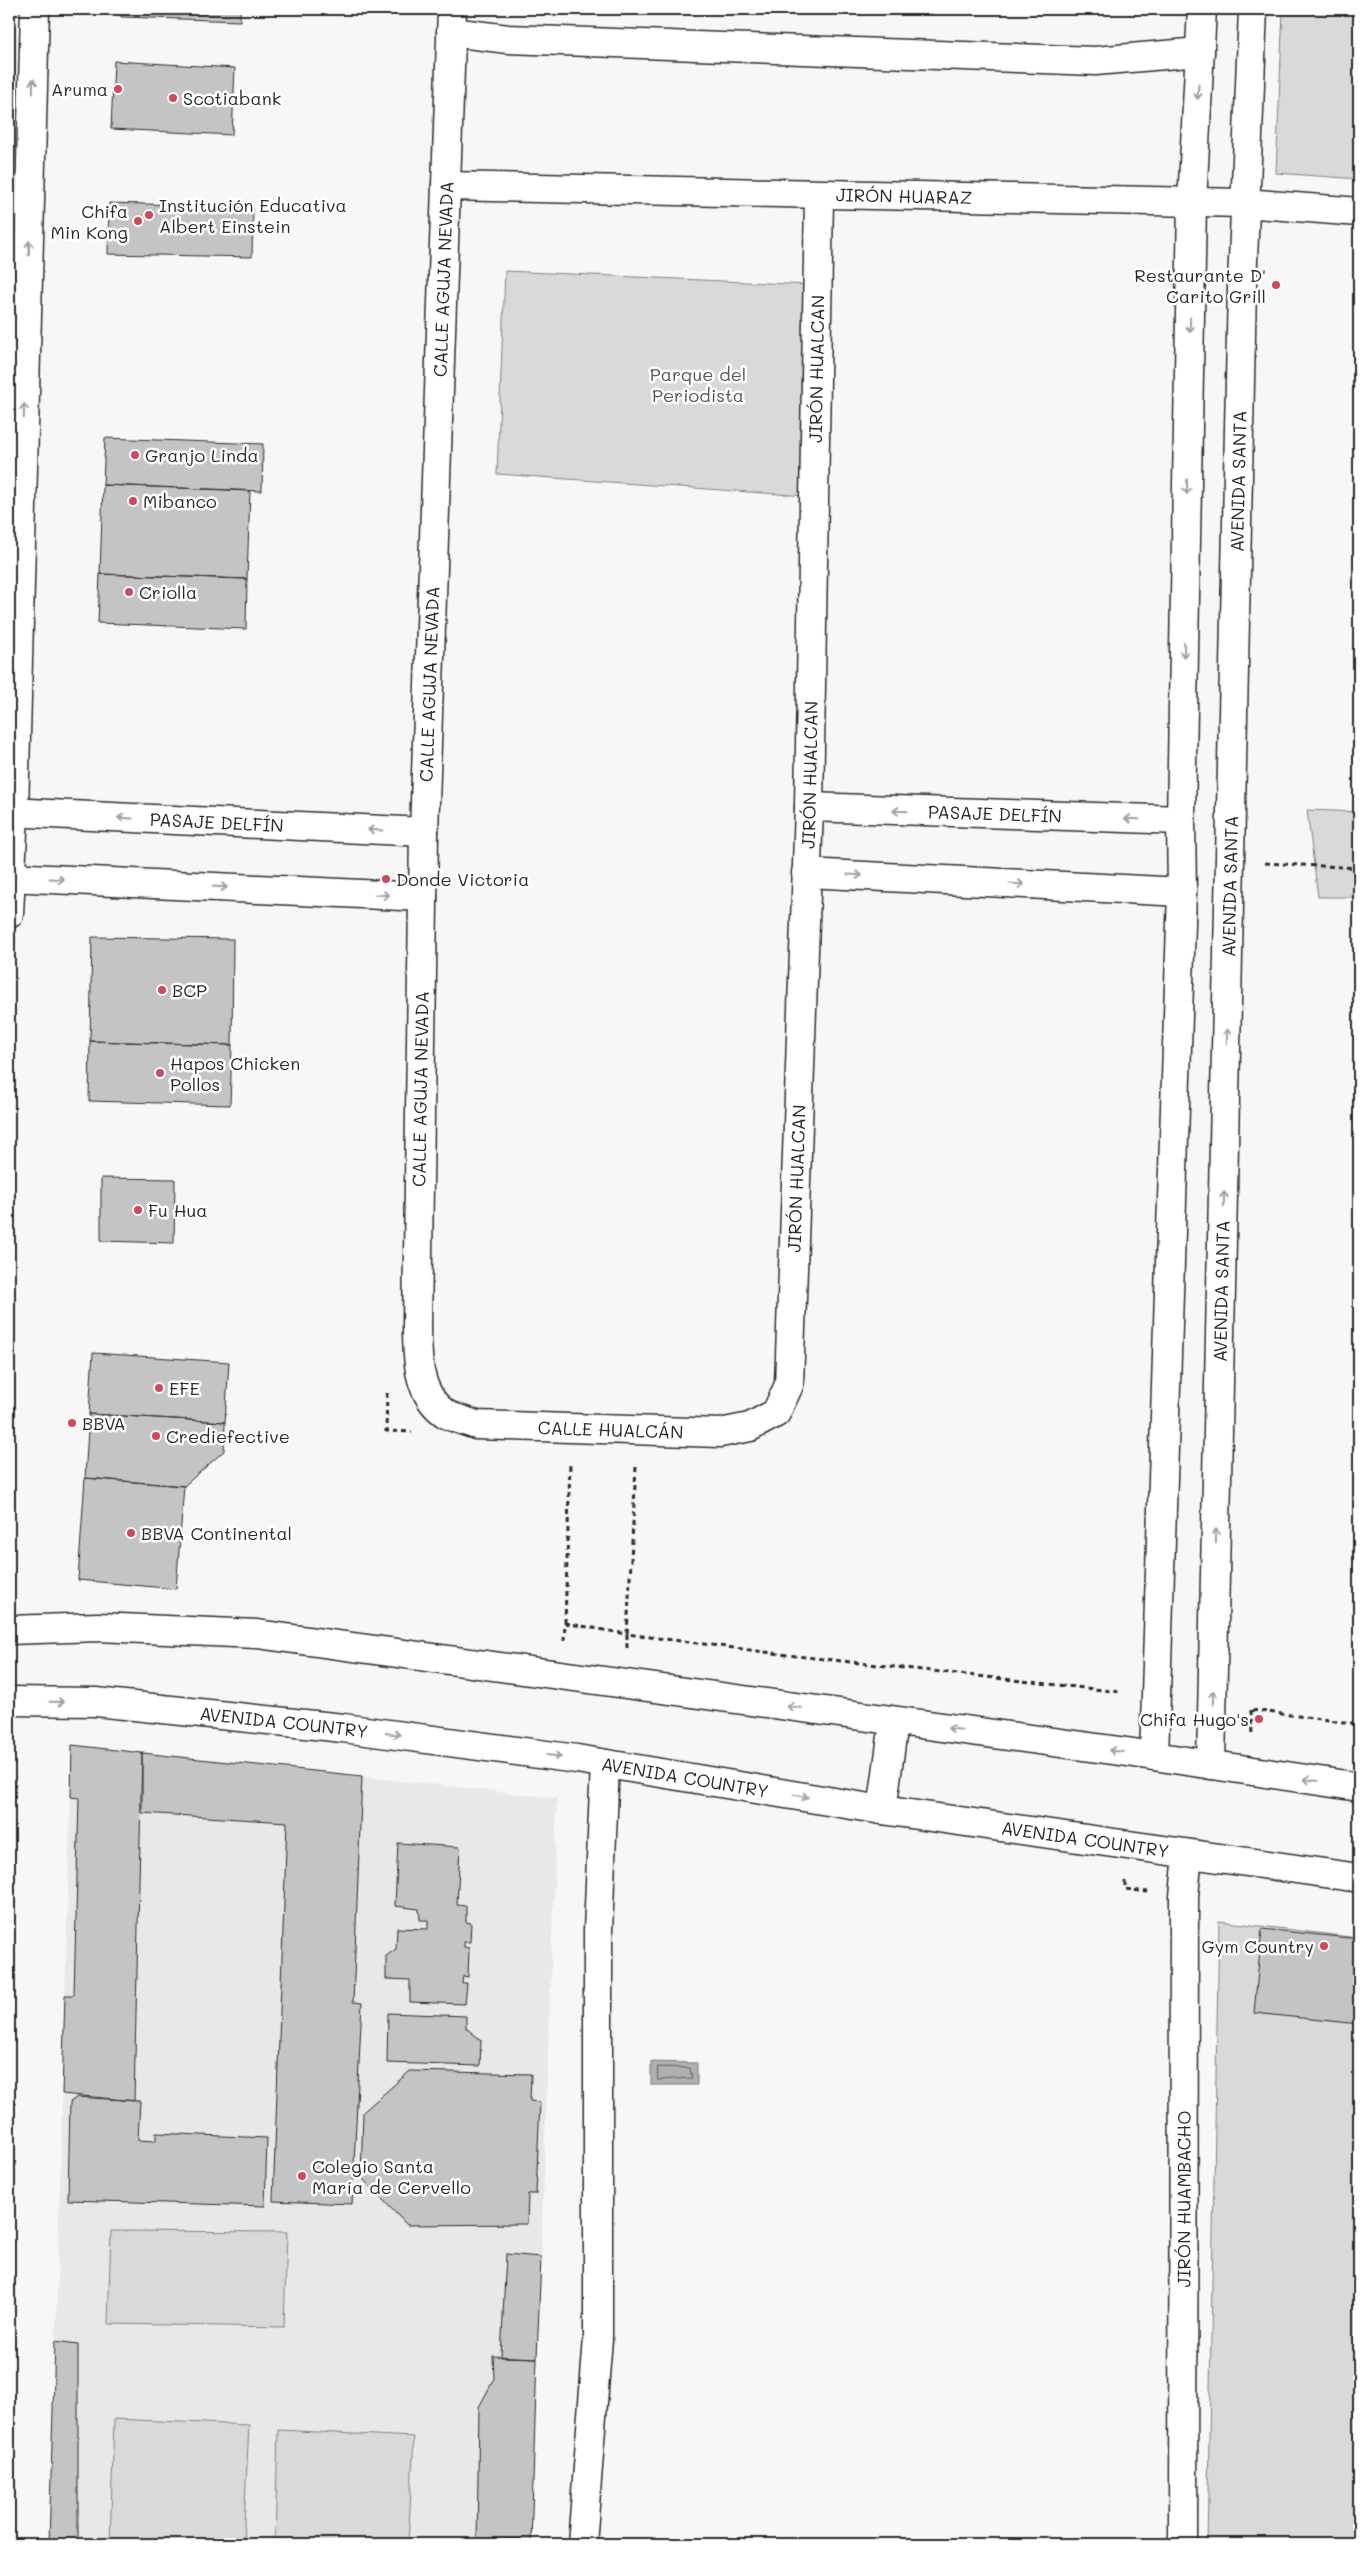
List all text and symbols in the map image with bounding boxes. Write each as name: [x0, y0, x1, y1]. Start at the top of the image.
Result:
place label: Aruma: [51, 77, 108, 101]
one-way arrow: [28, 78, 37, 94]
marker: Aruma: [112, 83, 124, 95]
one-way arrow: [1193, 84, 1202, 100]
place label: Scotiabank: [183, 86, 281, 110]
marker: Scotiabank: [167, 92, 179, 104]
street label: CALLE AGUJA NEVADA: [428, 181, 458, 377]
street label: JIRÓN HUARAZ: [836, 182, 972, 209]
place label: Institución Educativa Albert Einstein: [159, 193, 347, 238]
place label: Chifa Min Kong: [50, 199, 128, 244]
marker: Institución Educativa Albert Einstein: [143, 209, 155, 221]
marker: Chifa Min Kong: [132, 215, 144, 227]
one-way arrow: [24, 241, 33, 257]
place label: Restaurante D' Carito Grill: [1134, 263, 1266, 308]
marker: Restaurante D' Carito Grill: [1270, 279, 1282, 291]
street label: JIRÓN HUALCAN: [803, 295, 829, 443]
one-way arrow: [1185, 316, 1195, 332]
park label: Parque del Periodista: [650, 362, 746, 407]
one-way arrow: [20, 403, 29, 419]
street label: AVENIDA SANTA: [1224, 410, 1251, 552]
place label: Granjo Linda: [145, 443, 259, 467]
marker: Granjo Linda: [129, 449, 141, 461]
one-way arrow: [1182, 478, 1192, 495]
place label: Mibanco: [143, 489, 217, 513]
marker: Mibanco: [127, 495, 139, 507]
place label: Criolla: [139, 580, 197, 604]
marker: Criolla: [123, 586, 135, 598]
street label: CALLE AGUJA NEVADA: [414, 586, 444, 782]
one-way arrow: [1179, 641, 1189, 657]
street label: JIRÓN HUALCAN: [796, 701, 823, 849]
street label: PASAJE DELFÍN: [927, 799, 1062, 828]
one-way arrow: [892, 806, 908, 815]
street label: PASAJE DELFÍN: [149, 807, 284, 837]
one-way arrow: [117, 813, 133, 822]
one-way arrow: [1125, 814, 1141, 823]
street label: AVENIDA SANTA: [1216, 815, 1243, 957]
one-way arrow: [367, 825, 383, 834]
place label: Donde Victoria: [396, 867, 529, 891]
one-way arrow: [846, 871, 862, 880]
marker: Donde Victoria: [380, 873, 392, 885]
one-way arrow: [49, 875, 65, 884]
one-way arrow: [1009, 879, 1025, 888]
one-way arrow: [211, 883, 227, 892]
one-way arrow: [374, 891, 390, 900]
place label: BCP: [172, 978, 207, 1002]
marker: BCP: [156, 984, 168, 996]
street label: CALLE AGUJA NEVADA: [406, 991, 434, 1187]
one-way arrow: [1223, 1028, 1232, 1044]
place label: Hapos Chicken Pollos: [170, 1051, 300, 1096]
marker: Hapos Chicken Pollos: [154, 1067, 166, 1079]
street label: JIRÓN HUALCAN: [782, 1104, 811, 1253]
one-way arrow: [1219, 1191, 1229, 1207]
place label: Fu Hua: [148, 1198, 208, 1222]
marker: Fu Hua: [132, 1204, 144, 1216]
street label: AVENIDA SANTA: [1207, 1220, 1234, 1362]
place label: EFE: [169, 1376, 200, 1400]
marker: EFE: [153, 1382, 165, 1394]
place label: BBVA: [82, 1411, 126, 1435]
street label: CALLE HUALCÁN: [537, 1415, 684, 1444]
marker: BBVA: [66, 1417, 78, 1429]
place label: Crediefective: [166, 1424, 290, 1448]
marker: Crediefective: [150, 1430, 162, 1442]
place label: BBVA Continental: [141, 1521, 292, 1545]
marker: BBVA Continental: [125, 1527, 137, 1539]
one-way arrow: [1211, 1528, 1221, 1544]
one-way arrow: [1208, 1691, 1217, 1707]
one-way arrow: [49, 1697, 65, 1707]
street label: AVENIDA COUNTRY: [199, 1701, 370, 1743]
one-way arrow: [786, 1702, 802, 1712]
place label: Chifa Hugo's: [1140, 1707, 1249, 1731]
marker: Chifa Hugo's: [1253, 1713, 1265, 1725]
one-way arrow: [947, 1724, 963, 1734]
one-way arrow: [385, 1730, 401, 1740]
one-way arrow: [1108, 1745, 1124, 1755]
one-way arrow: [546, 1751, 562, 1761]
street label: AVENIDA COUNTRY: [600, 1751, 771, 1803]
one-way arrow: [1303, 1774, 1319, 1784]
one-way arrow: [793, 1792, 809, 1802]
street label: AVENIDA COUNTRY: [1000, 1815, 1171, 1863]
place label: Gym Country: [1201, 1934, 1314, 1958]
marker: Gym Country: [1318, 1940, 1330, 1952]
street label: JIRÓN HUAMBACHO: [1171, 2111, 1196, 2287]
place label: Colegio Santa María de Cervello: [312, 2154, 471, 2199]
marker: Colegio Santa María de Cervello: [296, 2170, 308, 2182]

